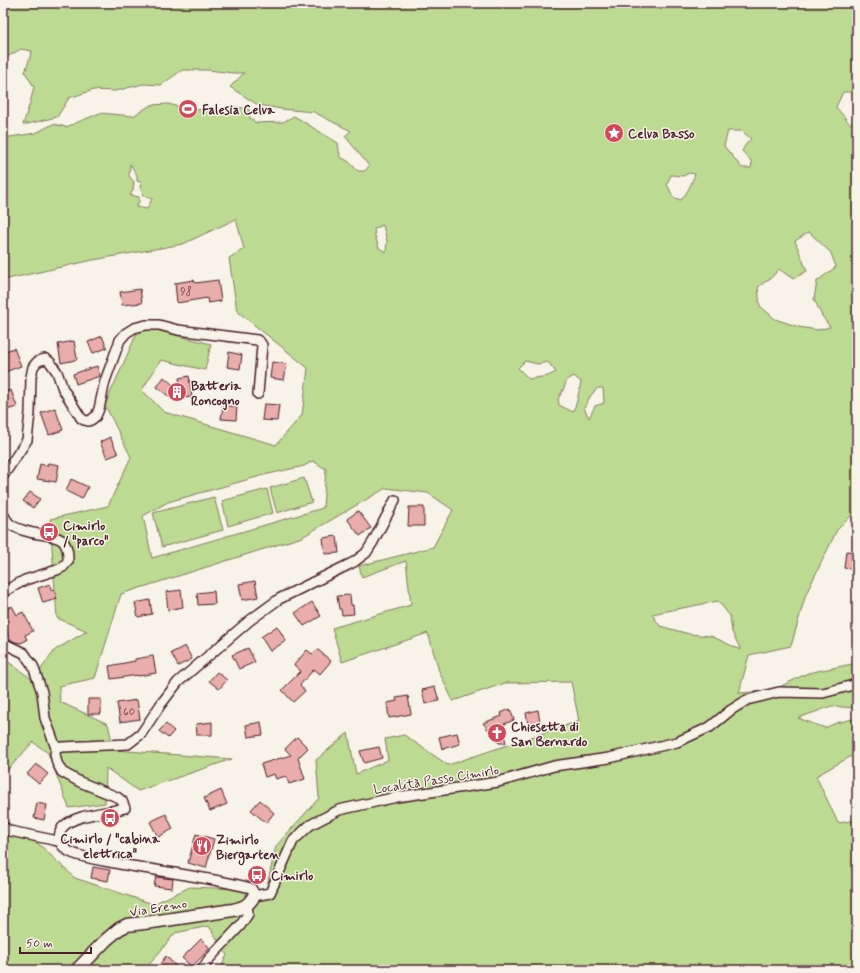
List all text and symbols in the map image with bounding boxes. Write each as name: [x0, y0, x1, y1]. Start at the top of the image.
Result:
sports icon: Falesia Celva: [177, 98, 199, 120]
place label: Falesia Celva: [202, 102, 276, 119]
place icon: Celva Basso: [603, 122, 625, 144]
place label: Celva Basso: [628, 126, 695, 143]
house number: 98: [180, 285, 192, 299]
place label: Batteria Roncogno: [191, 378, 242, 411]
building icon: Batteria Roncogno: [166, 381, 188, 403]
place label: Cimirlo / "parco": [63, 518, 109, 550]
bus stop icon: Cimirlo / "parco": [38, 521, 60, 543]
house number: 60: [123, 705, 135, 719]
place label: Chiesetta di San Bernardo: [511, 719, 588, 751]
church icon: Chiesetta di San Bernardo: [486, 722, 508, 744]
street label: Località Passo Cimirlo: [372, 762, 500, 799]
bus stop icon: Cimirlo / "cabina elettrica": [99, 807, 121, 829]
place label: Cimirlo / "cabina elettrica": [60, 831, 161, 863]
place label: Zimirlo Biergarten: [216, 832, 280, 866]
restaurant icon: Zimirlo Biergarten: [191, 835, 213, 857]
bus stop icon: Cimirlo: [246, 864, 268, 886]
place label: Cimirlo: [271, 868, 313, 885]
street label: Via Eremo: [128, 896, 188, 921]
scale bar: [20, 929, 91, 955]
text: 50 m: [26, 936, 53, 952]

